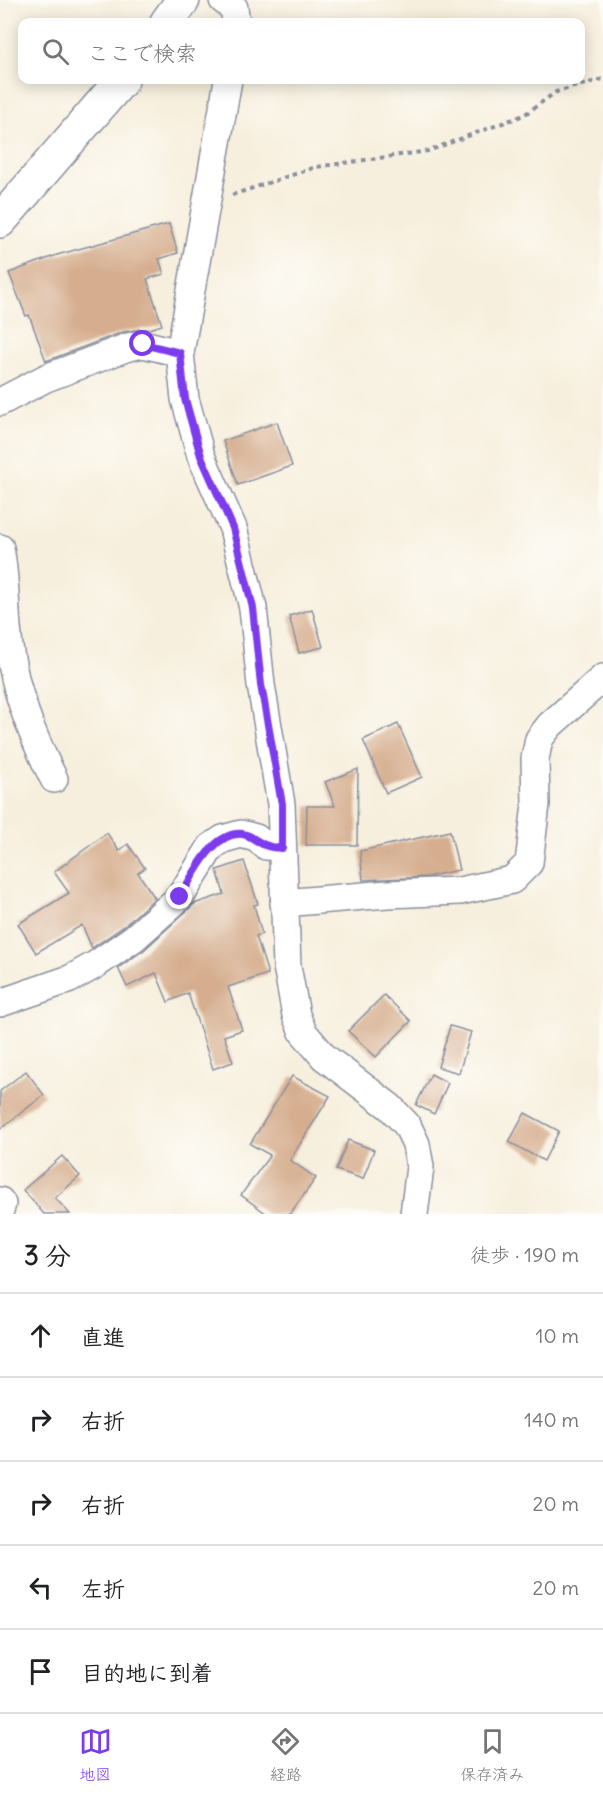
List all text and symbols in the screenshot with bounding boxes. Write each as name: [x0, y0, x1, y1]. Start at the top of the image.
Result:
search box: [18, 18, 585, 84]
icon: search: [39, 35, 72, 68]
text: ここで検索: [87, 39, 197, 67]
route start: [129, 330, 155, 356]
route end: [166, 883, 192, 909]
text: 3 分: [24, 1239, 71, 1272]
text: 徒歩 · 190 m: [470, 1242, 579, 1267]
icon: ahead: [24, 1319, 57, 1352]
text: 直進: [81, 1323, 125, 1351]
text: 10 m: [536, 1323, 579, 1348]
icon: right: [24, 1403, 57, 1436]
text: 右折: [81, 1407, 125, 1435]
text: 140 m: [524, 1407, 579, 1432]
icon: right: [24, 1487, 57, 1520]
text: 右折: [81, 1491, 125, 1519]
text: 20 m: [533, 1491, 579, 1516]
icon: left: [24, 1571, 57, 1604]
text: 左折: [81, 1575, 125, 1603]
text: 20 m: [533, 1575, 579, 1600]
icon: arrive: [24, 1655, 57, 1688]
text: 目的地に到着: [81, 1659, 213, 1687]
tab: 地図: [79, 1725, 112, 1785]
tab: 経路: [269, 1725, 302, 1785]
tab: 保存済み: [460, 1725, 524, 1785]

